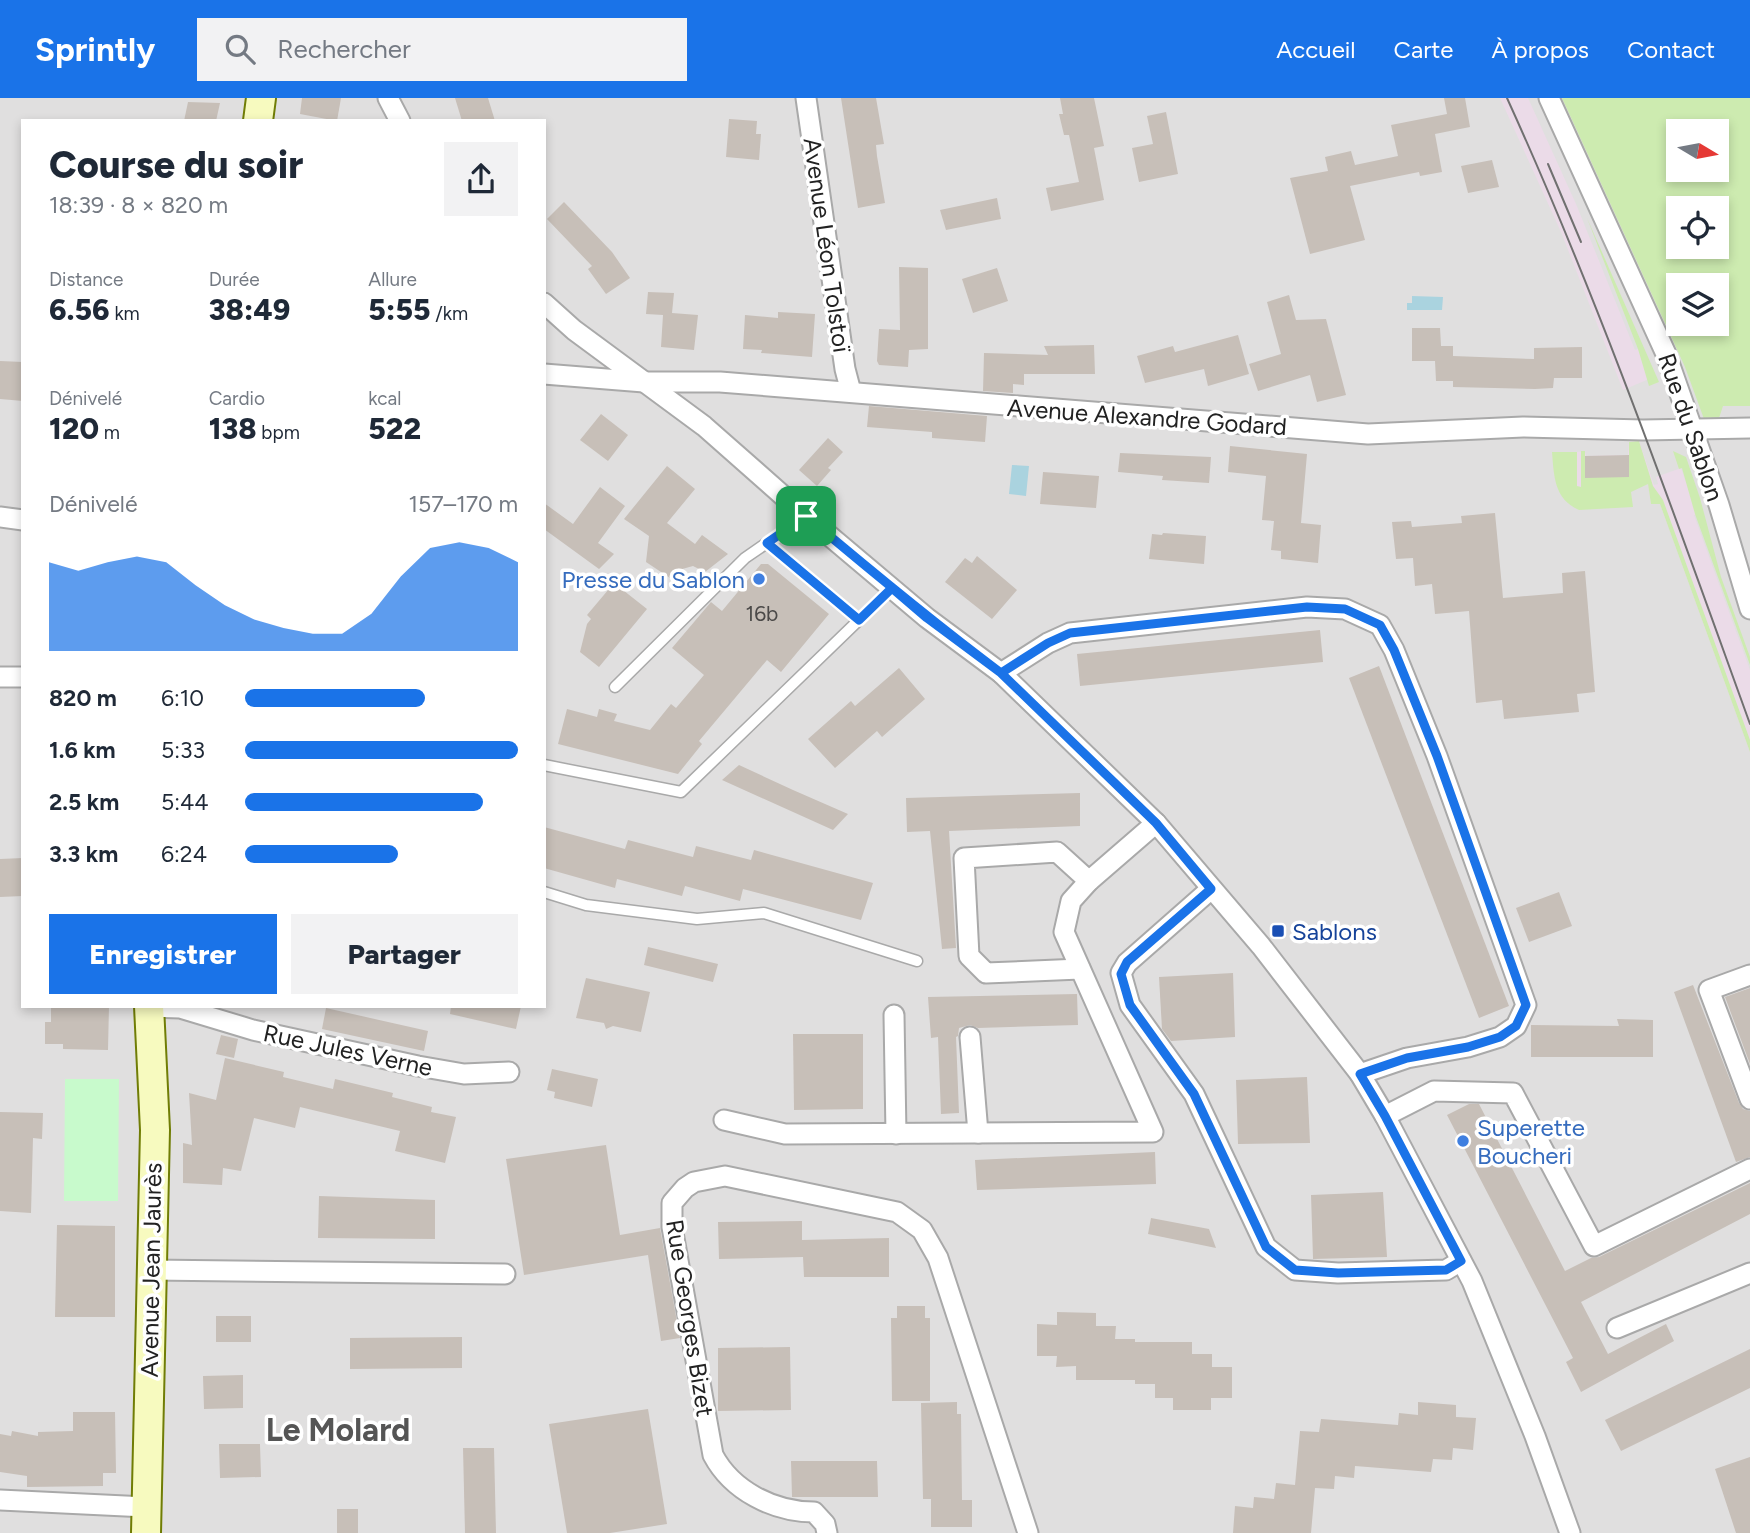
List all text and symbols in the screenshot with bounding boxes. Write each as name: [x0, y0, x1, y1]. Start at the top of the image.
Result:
search box: [197, 18, 687, 81]
text: Sprintly: [35, 30, 155, 69]
icon: search: [221, 30, 259, 68]
text: Rechercher: [277, 33, 411, 65]
text: Accueil: [1276, 35, 1356, 64]
text: Carte: [1394, 35, 1453, 64]
text: À propos: [1491, 35, 1589, 64]
text: Contact: [1627, 35, 1715, 64]
north arrow: [1666, 119, 1729, 182]
map controls: [1666, 119, 1729, 336]
street label: Avenue Léon Tolstoï: [798, 136, 856, 355]
text: Course du soir: [49, 142, 303, 188]
button: share: [444, 142, 518, 216]
text: 18:39 · 8 × 820 m: [49, 191, 228, 219]
button: locate: [1666, 196, 1729, 259]
text: Distance: [49, 268, 123, 291]
text: Durée: [209, 268, 260, 291]
text: Allure: [368, 268, 417, 291]
button: layers: [1666, 273, 1729, 336]
text: 6.56: [49, 291, 110, 328]
text: 38:49: [209, 291, 290, 328]
text: 5:55: [368, 291, 431, 328]
text: km: [110, 302, 140, 325]
text: /km: [431, 302, 468, 325]
street label: Rue du Sablon: [1652, 349, 1730, 505]
text: Dénivelé: [49, 387, 122, 410]
text: Cardio: [209, 387, 265, 410]
text: kcal: [368, 387, 402, 410]
street label: Avenue Alexandre Godard: [1006, 393, 1288, 441]
text: 120: [49, 410, 99, 447]
text: 138: [209, 410, 257, 447]
text: 522: [368, 410, 421, 447]
text: m: [99, 421, 120, 444]
text: bpm: [257, 421, 300, 444]
pin: [776, 486, 836, 546]
text: Dénivelé: [49, 490, 137, 518]
text: 157–170 m: [408, 490, 518, 518]
icon: arrive: [787, 497, 825, 535]
place label: Presse du Sablon: [562, 565, 745, 594]
marker: Presse du Sablon: [751, 571, 767, 587]
house number: 16b: [746, 601, 778, 626]
text: 820 m: [49, 684, 117, 712]
text: 6:10: [161, 684, 204, 712]
text: 1.6 km: [49, 736, 116, 764]
text: 5:33: [161, 736, 205, 764]
text: 2.5 km: [49, 788, 119, 816]
text: 5:44: [161, 788, 209, 816]
text: 3.3 km: [49, 840, 118, 868]
text: 6:24: [161, 840, 207, 868]
button: Enregistrer: [49, 914, 277, 994]
button: Partager: [291, 914, 518, 994]
place label: Sablons: [1292, 917, 1377, 946]
marker: Sablons: [1270, 923, 1286, 939]
street label: Rue Jules Verne: [261, 1018, 435, 1082]
place label: Superette Boucheri: [1477, 1113, 1585, 1170]
marker: Superette Boucheri: [1455, 1133, 1471, 1149]
street label: Avenue Jean Jaurès: [135, 1162, 167, 1378]
street label: Rue Georges Bizet: [660, 1217, 720, 1419]
district label: Le Molard: [266, 1411, 410, 1449]

